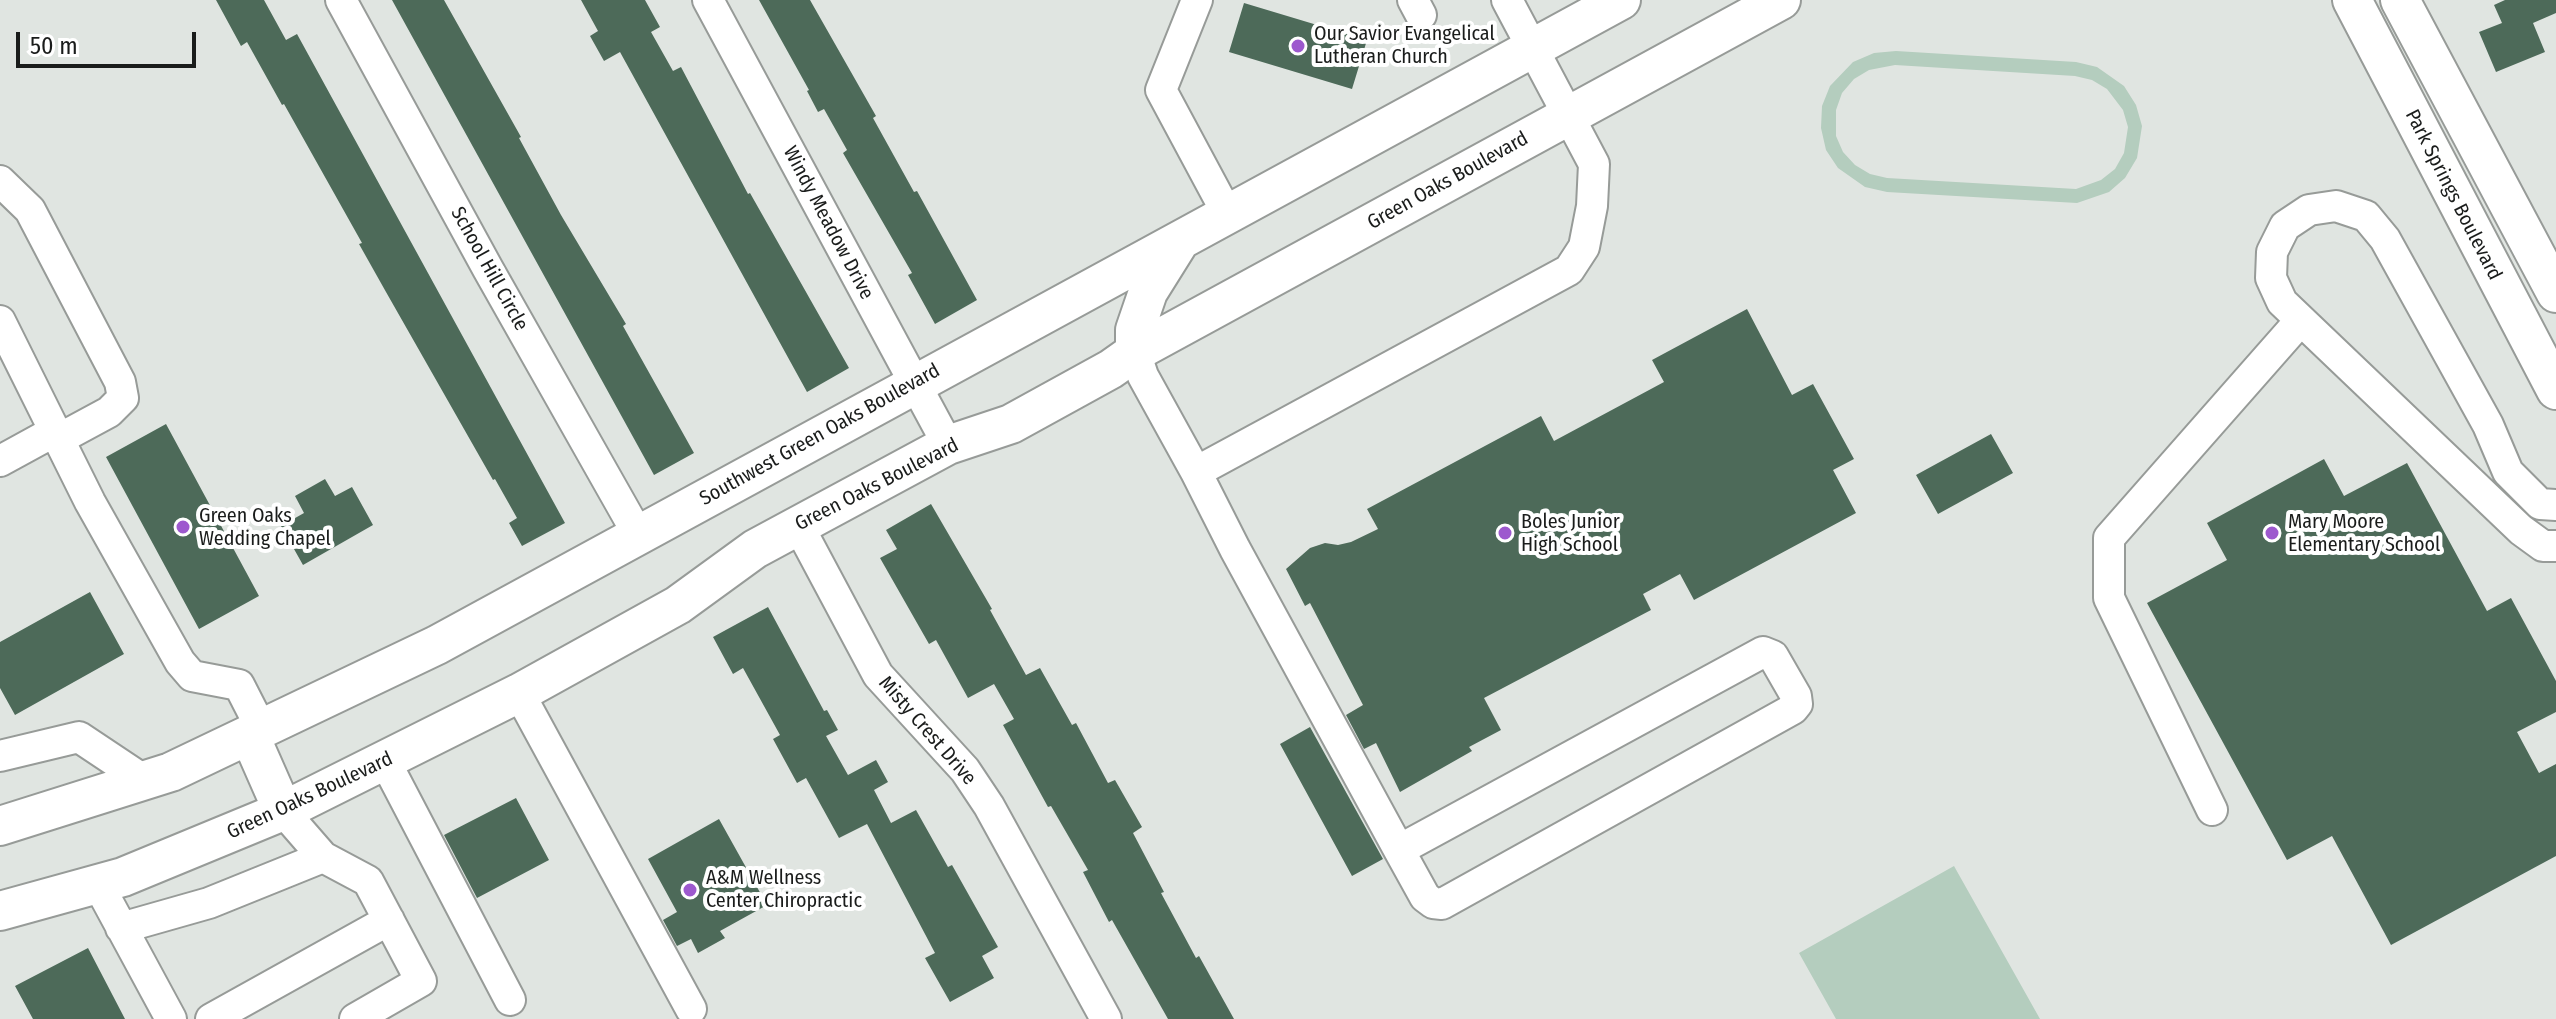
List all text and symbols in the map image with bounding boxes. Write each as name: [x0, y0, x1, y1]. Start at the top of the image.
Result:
scale bar: [20, 16, 200, 66]
place label: Our Savior Evangelical Lutheran Church: [1314, 22, 1495, 69]
text: 50 m: [30, 32, 78, 60]
marker: Our Savior Evangelical Lutheran Church: [1289, 37, 1307, 55]
street label: Park Springs Boulevard: [2400, 106, 2506, 284]
street label: Green Oaks Boulevard: [1363, 127, 1533, 235]
street label: Windy Meadow Drive: [777, 142, 879, 304]
street label: School Hill Circle: [445, 203, 533, 335]
street label: Southwest Green Oaks Boulevard: [696, 359, 944, 511]
street label: Green Oaks Boulevard: [791, 433, 963, 537]
place label: Green Oaks Wedding Chapel: [199, 504, 331, 551]
place label: Boles Junior High School: [1521, 510, 1620, 557]
place label: Mary Moore Elementary School: [2288, 510, 2440, 557]
marker: Green Oaks Wedding Chapel: [174, 518, 192, 536]
marker: Boles Junior High School: [1496, 524, 1514, 542]
marker: Mary Moore Elementary School: [2263, 524, 2281, 542]
street label: Misty Crest Drive: [873, 672, 981, 790]
street label: Green Oaks Boulevard: [223, 747, 397, 845]
place label: A&M Wellness Center Chiropractic: [706, 866, 862, 913]
marker: A&M Wellness Center Chiropractic: [681, 881, 699, 899]

